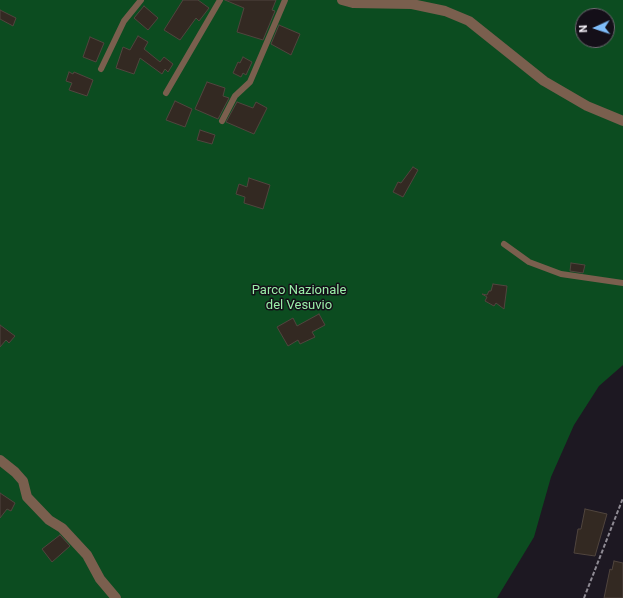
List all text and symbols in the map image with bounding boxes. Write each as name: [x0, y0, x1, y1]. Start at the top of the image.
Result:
north arrow: [575, 8, 615, 48]
text: N: [577, 24, 590, 33]
park label: Parco Nazionale del Vesuvio: [252, 283, 346, 314]

